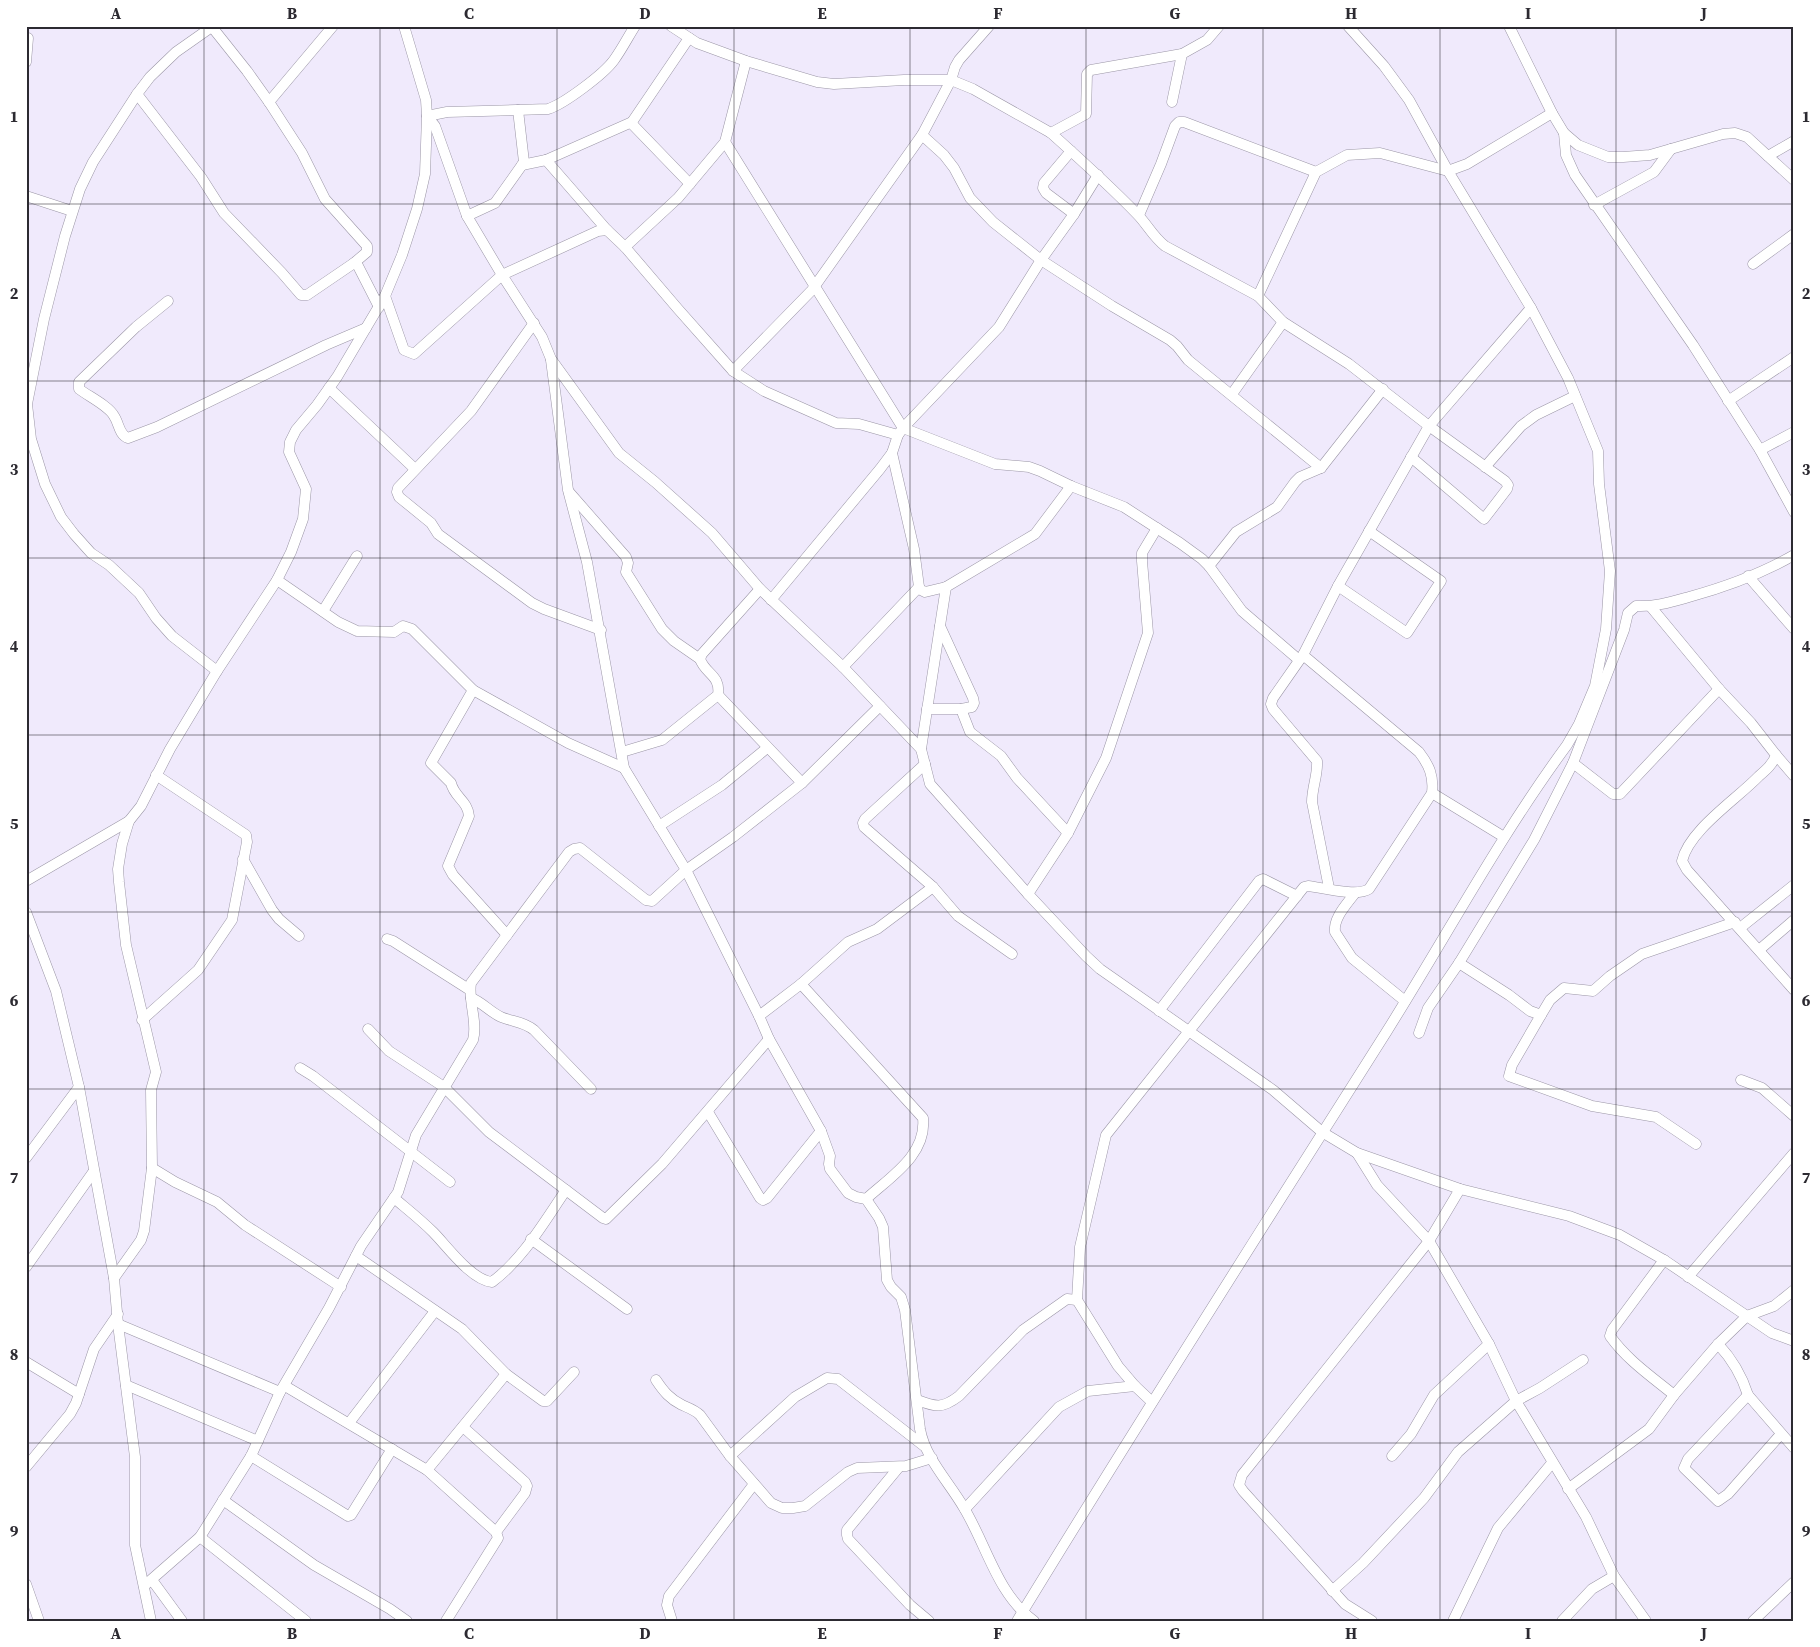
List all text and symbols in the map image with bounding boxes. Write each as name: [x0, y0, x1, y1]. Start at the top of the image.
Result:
text: A: [111, 2, 122, 24]
text: B: [287, 2, 298, 24]
text: C: [464, 2, 474, 24]
text: D: [639, 2, 651, 24]
text: E: [817, 2, 827, 24]
text: F: [993, 2, 1003, 24]
text: G: [1170, 2, 1181, 24]
text: H: [1345, 2, 1357, 24]
text: I: [1525, 2, 1531, 24]
text: J: [1700, 2, 1707, 24]
text: 1: [10, 105, 18, 127]
text: 1: [1802, 105, 1810, 127]
text: 2: [10, 282, 19, 304]
text: 2: [1802, 282, 1811, 304]
text: 3: [10, 458, 19, 480]
text: 3: [1802, 458, 1811, 480]
text: 4: [10, 635, 19, 657]
text: 4: [1802, 635, 1811, 657]
text: 5: [10, 812, 19, 834]
text: 5: [1802, 812, 1811, 834]
text: 6: [10, 989, 19, 1011]
text: 6: [1802, 989, 1811, 1011]
text: 7: [10, 1166, 19, 1188]
text: 7: [1802, 1166, 1811, 1188]
text: 8: [10, 1343, 18, 1365]
text: 8: [1802, 1343, 1810, 1365]
text: 9: [10, 1520, 19, 1542]
text: 9: [1802, 1520, 1811, 1542]
text: A: [111, 1622, 122, 1644]
text: B: [287, 1622, 298, 1644]
text: C: [464, 1622, 474, 1644]
text: D: [639, 1622, 651, 1644]
text: E: [817, 1622, 827, 1644]
text: F: [993, 1622, 1003, 1644]
text: G: [1170, 1622, 1181, 1644]
text: H: [1345, 1622, 1357, 1644]
text: I: [1525, 1622, 1531, 1644]
text: J: [1700, 1622, 1707, 1644]

